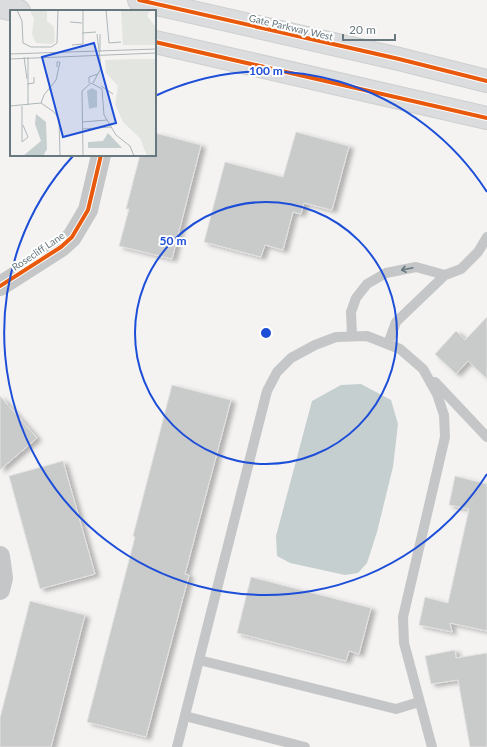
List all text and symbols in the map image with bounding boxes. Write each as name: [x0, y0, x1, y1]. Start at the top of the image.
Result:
inset map: [10, 10, 156, 156]
street label: Gate Parkway West: [248, 11, 335, 43]
scale bar: [343, 16, 395, 42]
text: 20 m: [349, 22, 376, 37]
text: 100 m: [249, 63, 283, 78]
street label: Rosecliff Lane: [9, 229, 67, 273]
text: 50 m: [160, 233, 186, 248]
one-way arrow: [401, 265, 414, 273]
centre of rings: [259, 326, 273, 340]

